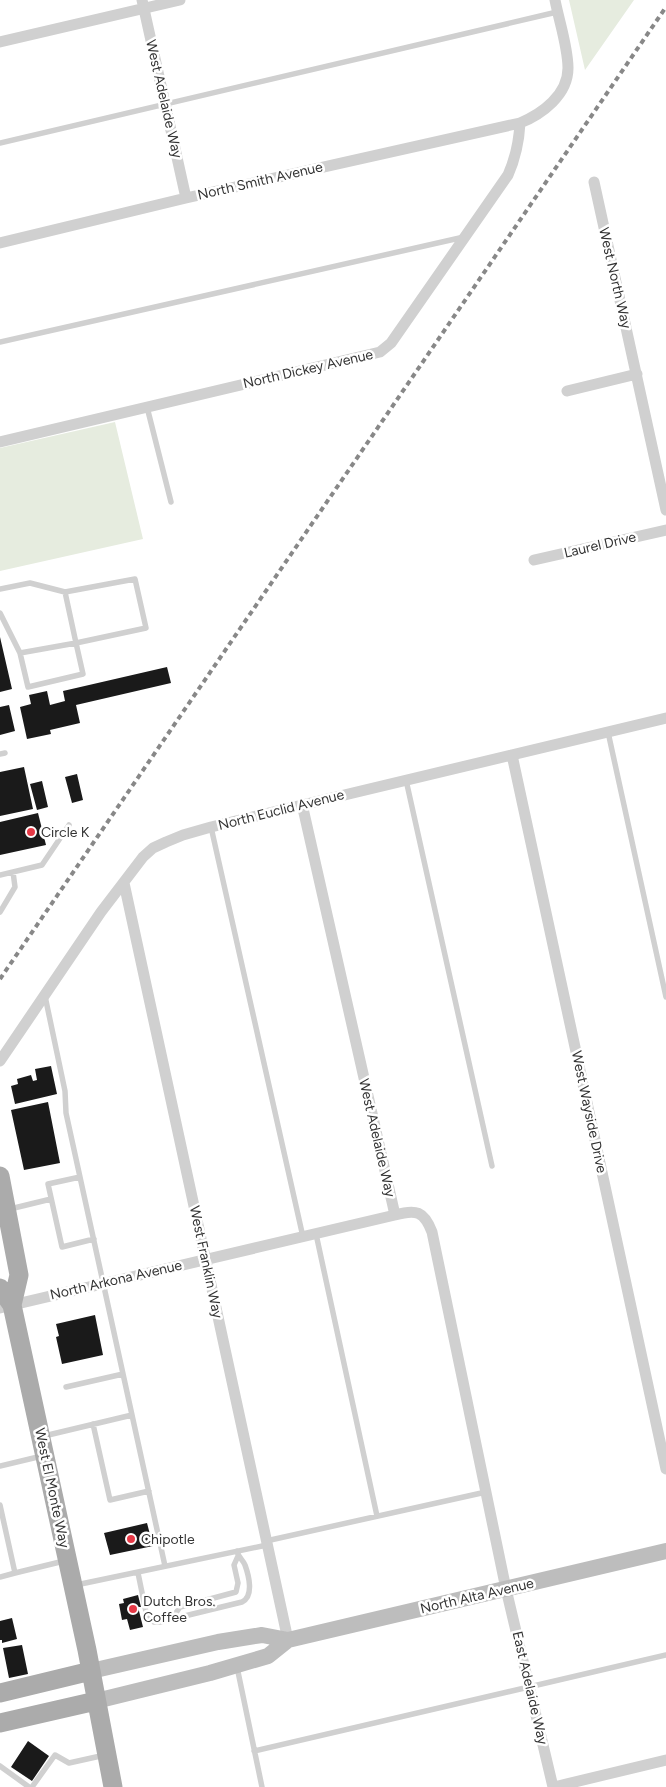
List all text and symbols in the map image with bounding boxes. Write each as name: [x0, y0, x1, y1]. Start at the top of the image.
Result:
street label: West Adelaide Way: [142, 38, 186, 161]
street label: North Smith Avenue: [196, 158, 325, 204]
street label: West North Way: [595, 226, 635, 331]
street label: North Dickey Avenue: [241, 346, 375, 392]
street label: Laurel Drive: [562, 528, 638, 562]
street label: North Euclid Avenue: [216, 786, 346, 834]
place label: Circle K: [41, 824, 90, 841]
marker: Circle K: [25, 826, 37, 838]
street label: West Wayside Drive: [568, 1049, 610, 1175]
street label: West Adelaide Way: [355, 1077, 399, 1200]
street label: West Franklin Way: [186, 1204, 226, 1320]
street label: North Arkona Avenue: [48, 1256, 184, 1303]
street label: West El Monte Way: [31, 1427, 73, 1550]
place label: Chipotle: [141, 1531, 195, 1548]
marker: Chipotle: [125, 1533, 137, 1545]
street label: North Alta Avenue: [419, 1575, 536, 1617]
place label: Dutch Bros. Coffee: [143, 1593, 215, 1626]
marker: Dutch Bros. Coffee: [127, 1603, 139, 1615]
street label: East Adelaide Way: [509, 1630, 551, 1747]

